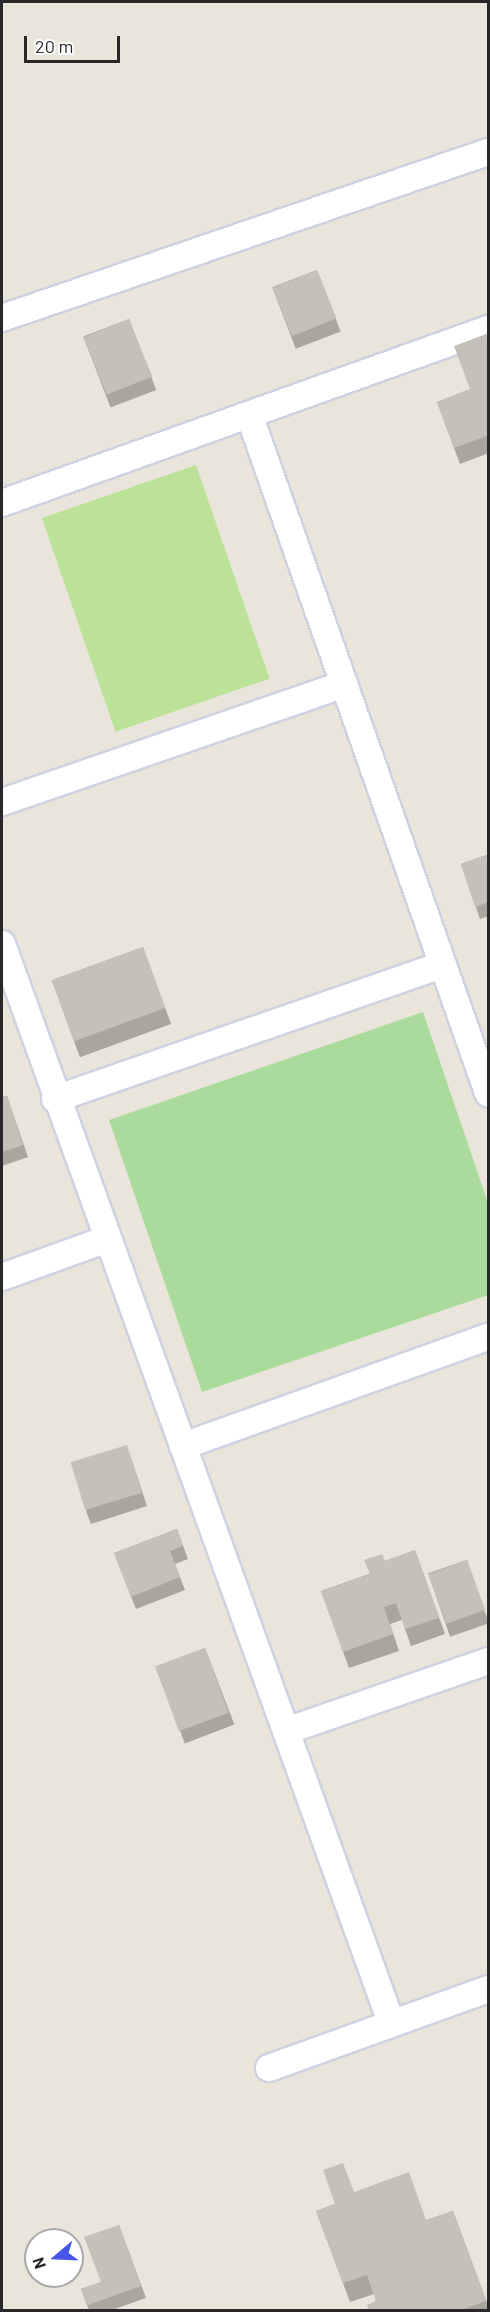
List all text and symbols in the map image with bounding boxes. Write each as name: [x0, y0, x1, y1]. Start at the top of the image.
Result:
scale bar: [27, 24, 123, 62]
text: 20 m: [35, 35, 73, 57]
north arrow: [24, 2228, 84, 2288]
text: N: [28, 2255, 49, 2272]

